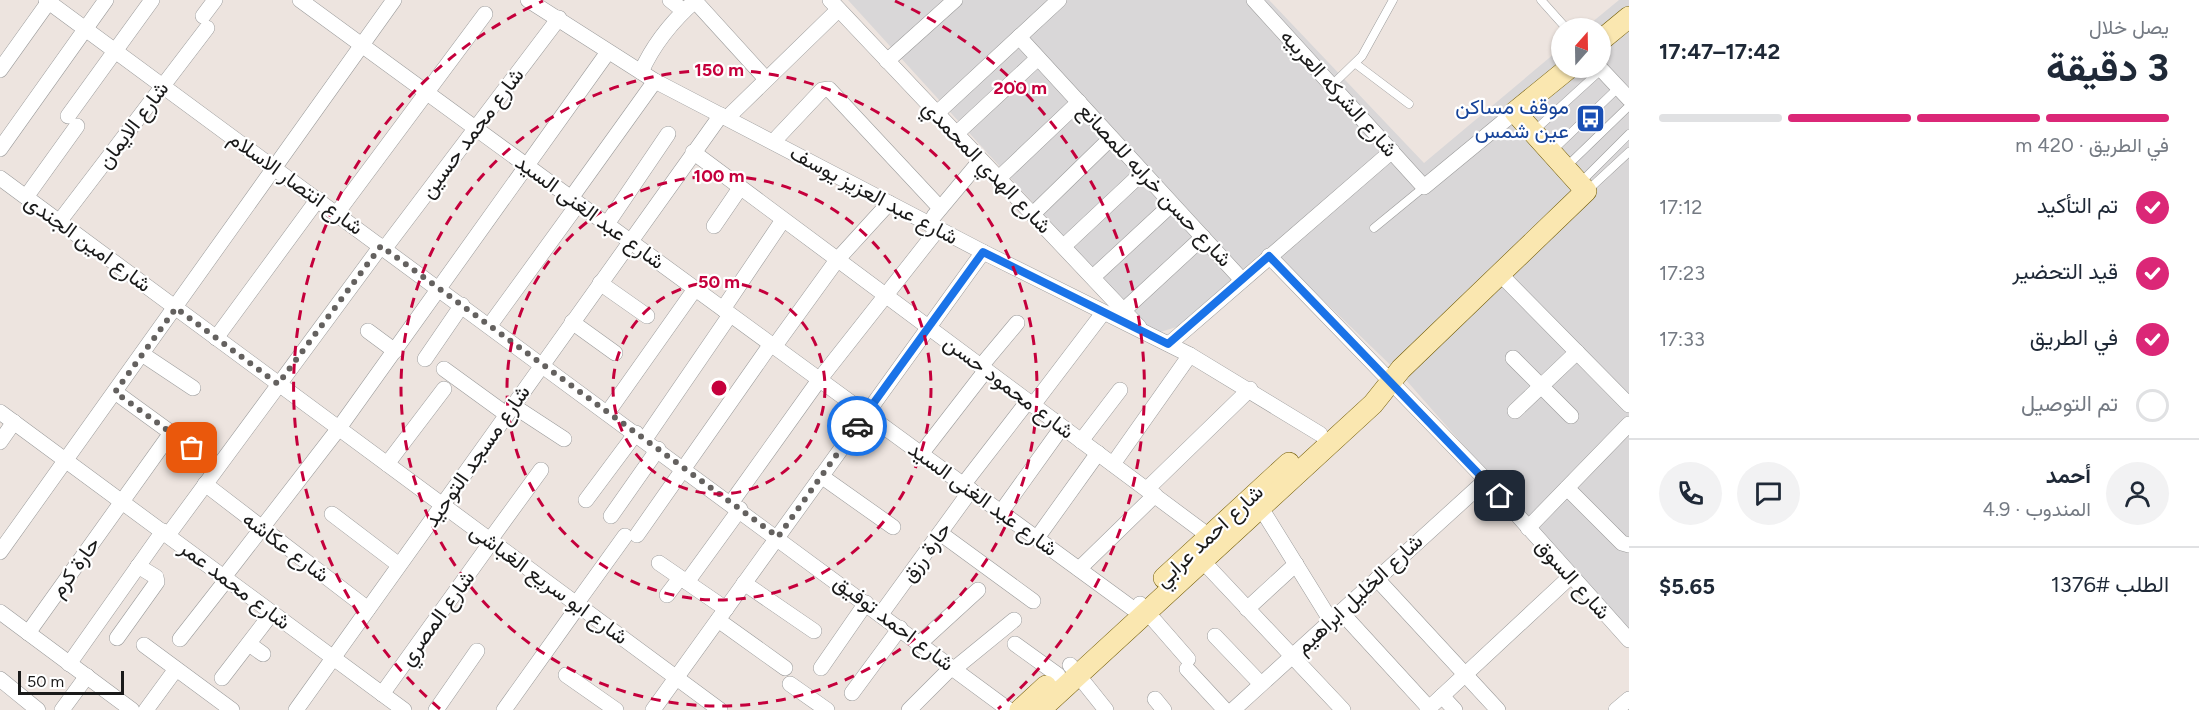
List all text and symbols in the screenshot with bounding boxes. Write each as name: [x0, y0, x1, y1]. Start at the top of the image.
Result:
text: يصل خلال: [2089, 15, 2169, 39]
north arrow: [1551, 18, 1611, 78]
map controls: [1551, 18, 1611, 78]
street label: شارع الشركه العربيه: [1274, 24, 1403, 163]
text: 17:42–17:47: [1659, 38, 1780, 65]
text: 3 دقيقة: [2046, 44, 2169, 91]
text: 150 m: [694, 59, 744, 81]
street label: شارع محمد حسين: [414, 63, 530, 204]
street label: شارع الايمان: [92, 76, 175, 174]
text: 200 m: [993, 77, 1047, 99]
place label: موقف مساكن عين شمس: [1455, 94, 1569, 143]
street label: شارع الهدي المحمدي: [914, 95, 1057, 242]
street label: شارع حسن خرابه للمصانع: [1072, 98, 1238, 273]
bus stop icon: موقف مساكن عين شمس: [1574, 103, 1606, 135]
street label: شارع انتصار الاسلام: [223, 125, 368, 241]
text: في الطريق · 420 m: [2015, 133, 2169, 157]
street label: شارع عبد العزيز يوسف: [785, 140, 963, 251]
street label: شارع عبد الغنى السيد: [510, 149, 670, 276]
text: 100 m: [694, 165, 744, 187]
street label: شارع امين الجندى: [19, 188, 157, 299]
icon: check: [2136, 191, 2169, 224]
text: تم التأكيد: [2037, 192, 2118, 219]
text: 17:12: [1659, 195, 1703, 219]
icon: check: [2136, 257, 2169, 290]
text: قيد التحضير: [2012, 258, 2118, 285]
text: 17:23: [1659, 261, 1705, 285]
text: 50 m: [698, 271, 740, 293]
icon: check: [2136, 323, 2169, 356]
text: في الطريق: [2030, 324, 2118, 351]
text: 17:33: [1659, 327, 1705, 351]
street label: شارع محمود حسن: [938, 330, 1079, 445]
centre of rings: [709, 378, 729, 398]
street label: شارع مسجد التوحيد: [418, 380, 537, 533]
text: تم التوصيل: [2021, 390, 2118, 417]
courier: [827, 396, 887, 456]
icon: car: [841, 410, 874, 443]
pin: [166, 422, 217, 473]
icon: bag: [175, 431, 208, 464]
street label: شارع عبد الغنى السيد: [903, 436, 1063, 563]
button: phone: [1659, 462, 1722, 525]
button: chat: [1737, 462, 1800, 525]
text: أحمد: [2046, 462, 2091, 489]
button: person: [2106, 462, 2169, 525]
pin: [1474, 470, 1525, 521]
street label: شارع احمد عرابي: [1149, 479, 1271, 596]
icon: home: [1483, 479, 1516, 512]
text: المندوب · 4.9: [1983, 497, 2091, 521]
street label: شارع عكاشه: [237, 506, 335, 589]
street label: حارة رزق: [895, 517, 957, 587]
street label: شارع ابو سريع الغباشى: [464, 518, 633, 651]
street label: شارع الخليل ابراهيم: [1290, 528, 1429, 661]
street label: حارة كرم: [44, 532, 106, 603]
street label: شارع السوق: [1529, 533, 1616, 626]
street label: شارع محمد عمر: [173, 534, 296, 636]
street label: شارع المصري: [394, 565, 483, 673]
street label: شارع احمد توفيق: [828, 569, 959, 677]
text: الطلب #1376: [2051, 571, 2169, 598]
text: $5.65: [1659, 573, 1715, 600]
scale bar: [18, 668, 124, 696]
text: 50 m: [27, 672, 64, 691]

